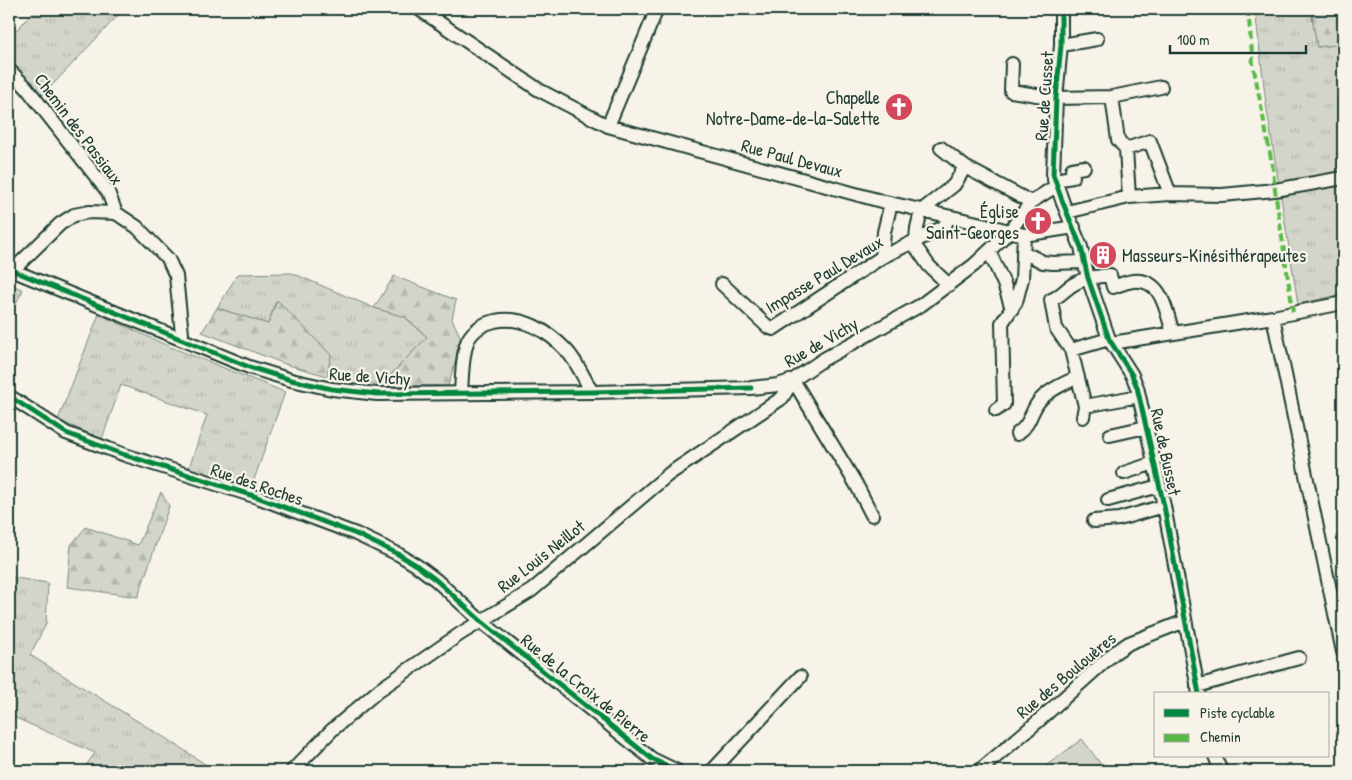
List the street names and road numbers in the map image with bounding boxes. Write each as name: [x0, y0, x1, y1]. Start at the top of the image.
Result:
street label: Rue de Cusset: [1028, 50, 1060, 141]
street label: Chemin des Passiaux: [29, 68, 129, 190]
street label: Rue Paul Devaux: [739, 132, 845, 184]
street label: Impasse Paul Devaux: [760, 229, 888, 319]
street label: Rue de Vichy: [780, 311, 863, 373]
street label: Rue de Vichy: [329, 361, 412, 391]
street label: Rue de Busset: [1145, 406, 1188, 499]
street label: Rue des Roches: [208, 457, 307, 511]
street label: Rue Louis Neillot: [492, 513, 591, 598]
street label: Rue des Boulouères: [1011, 626, 1121, 724]
street label: Rue de la Croix de Pierre: [516, 628, 656, 748]

